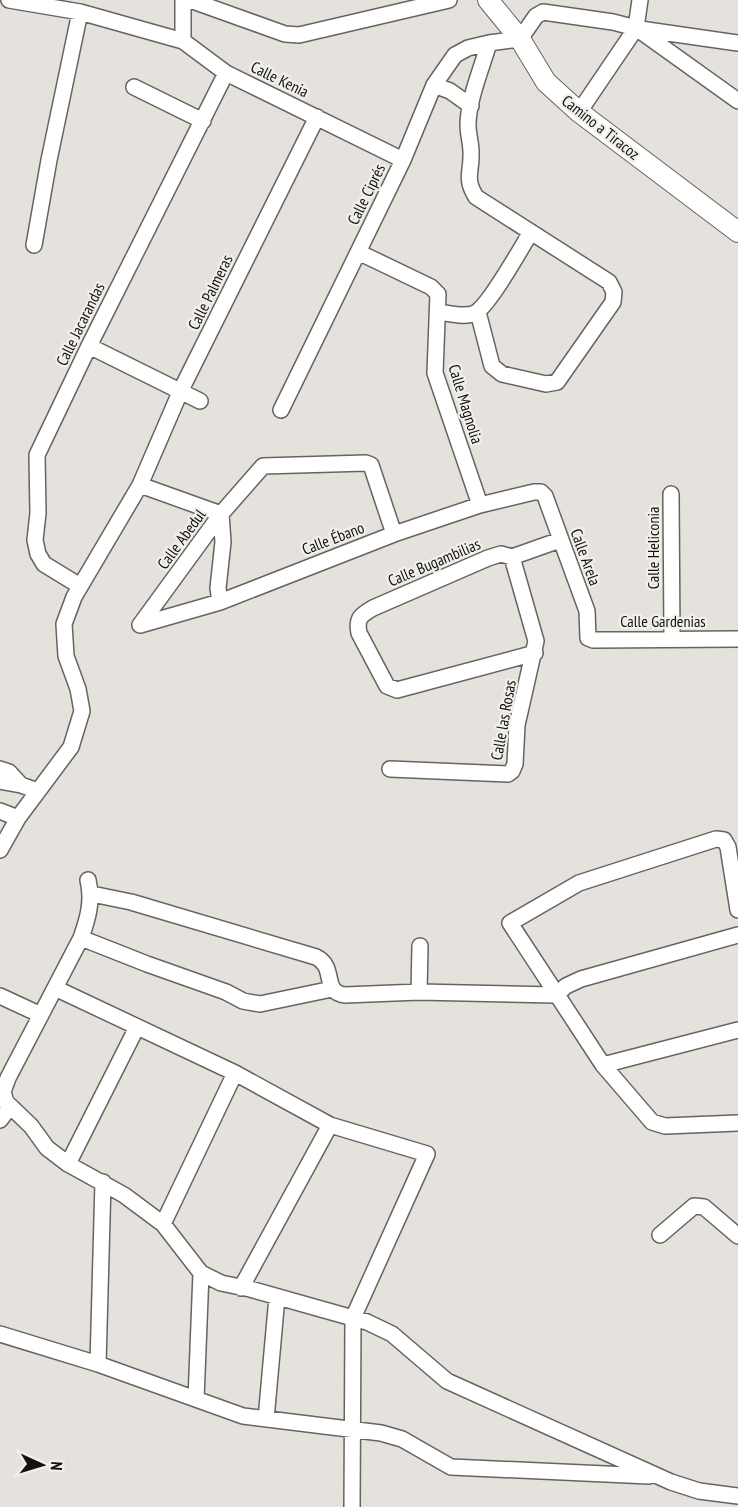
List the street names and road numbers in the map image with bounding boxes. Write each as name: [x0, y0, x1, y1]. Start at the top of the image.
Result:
street label: Calle Kenia: [248, 56, 312, 102]
street label: Camino a Tiracoz: [558, 90, 644, 164]
street label: Calle Ciprés: [343, 160, 389, 228]
street label: Calle Palmeras: [183, 251, 237, 333]
street label: Calle Jacarandas: [51, 279, 109, 369]
street label: Calle Magnolia: [444, 362, 488, 446]
street label: Calle Abedul: [153, 505, 210, 573]
street label: Calle Heliconia: [643, 507, 663, 589]
street label: Calle Ébano: [299, 517, 367, 559]
street label: Calle Arela: [566, 526, 606, 588]
street label: Calle Bugambilias: [385, 534, 483, 590]
street label: Calle Gardenias: [620, 611, 706, 631]
street label: Calle las Rosas: [486, 678, 520, 762]

